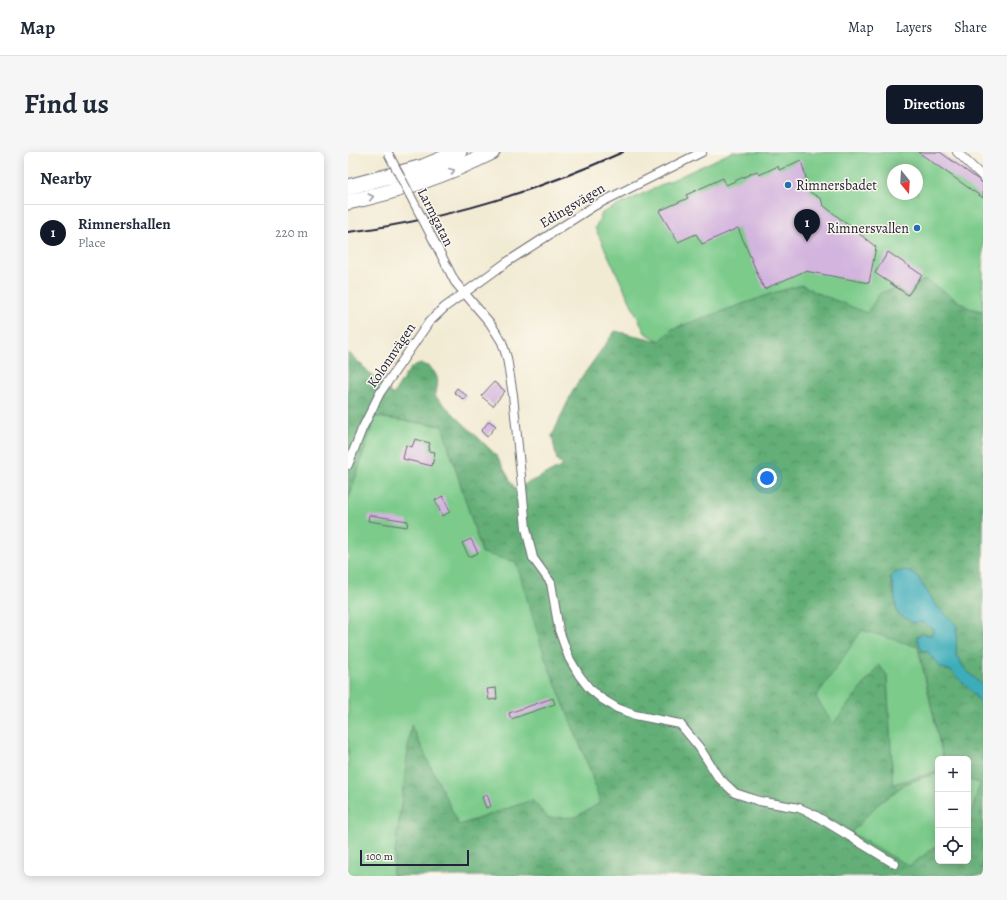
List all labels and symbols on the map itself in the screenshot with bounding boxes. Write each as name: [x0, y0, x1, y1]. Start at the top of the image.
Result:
north arrow: [887, 164, 923, 200]
one-way arrow: [449, 167, 456, 175]
place label: Rimnersbadet: [796, 176, 877, 195]
street label: Edingsvägen: [536, 178, 609, 232]
marker: Rimnersbadet: [783, 180, 793, 190]
street label: Larmgatan: [413, 185, 458, 250]
one-way arrow: [368, 193, 374, 201]
pin: 1: [794, 209, 820, 242]
place label: Rimnersvallen: [827, 219, 909, 238]
marker: Rimnersvallen: [912, 223, 922, 233]
street label: Kolonnvägen: [363, 319, 420, 391]
your location: [757, 468, 777, 488]
scale bar: [360, 848, 469, 867]

